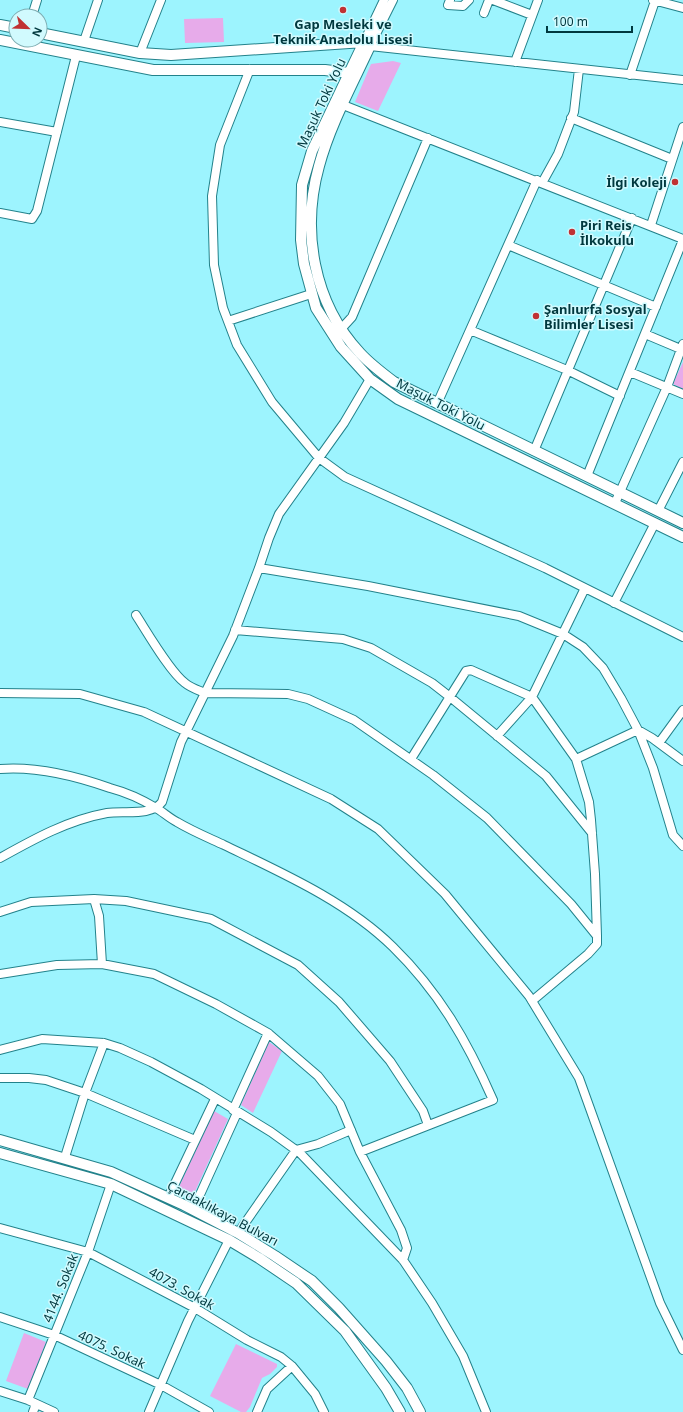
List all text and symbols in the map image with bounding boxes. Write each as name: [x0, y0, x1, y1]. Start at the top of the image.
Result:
marker: Gap Mesleki ve Teknik Anadolu Lisesi: [338, 5, 348, 15]
north arrow: [8, 8, 48, 48]
scale bar: [547, 8, 632, 34]
text: 100 m: [553, 13, 588, 30]
place label: Gap Mesleki ve Teknik Anadolu Lisesi: [273, 15, 413, 48]
text: N: [29, 25, 46, 39]
street label: Maşuk Toki Yolu: [292, 55, 350, 151]
place label: İlgi Koleji: [606, 173, 667, 191]
marker: İlgi Koleji: [670, 177, 680, 187]
place label: Piri Reis İlkokulu: [580, 216, 634, 249]
marker: Piri Reis İlkokulu: [567, 227, 577, 237]
place label: Şanlıurfa Sosyal Bilimler Lisesi: [544, 300, 647, 333]
marker: Şanlıurfa Sosyal Bilimler Lisesi: [531, 311, 541, 321]
street label: Maşuk Toki Yolu: [393, 374, 489, 434]
street label: Çardaklıkaya Bulvarı: [164, 1176, 282, 1250]
street label: 4144. Sokak: [38, 1251, 82, 1325]
street label: 4073. Sokak: [146, 1262, 218, 1314]
street label: 4075. Sokak: [75, 1325, 149, 1373]

